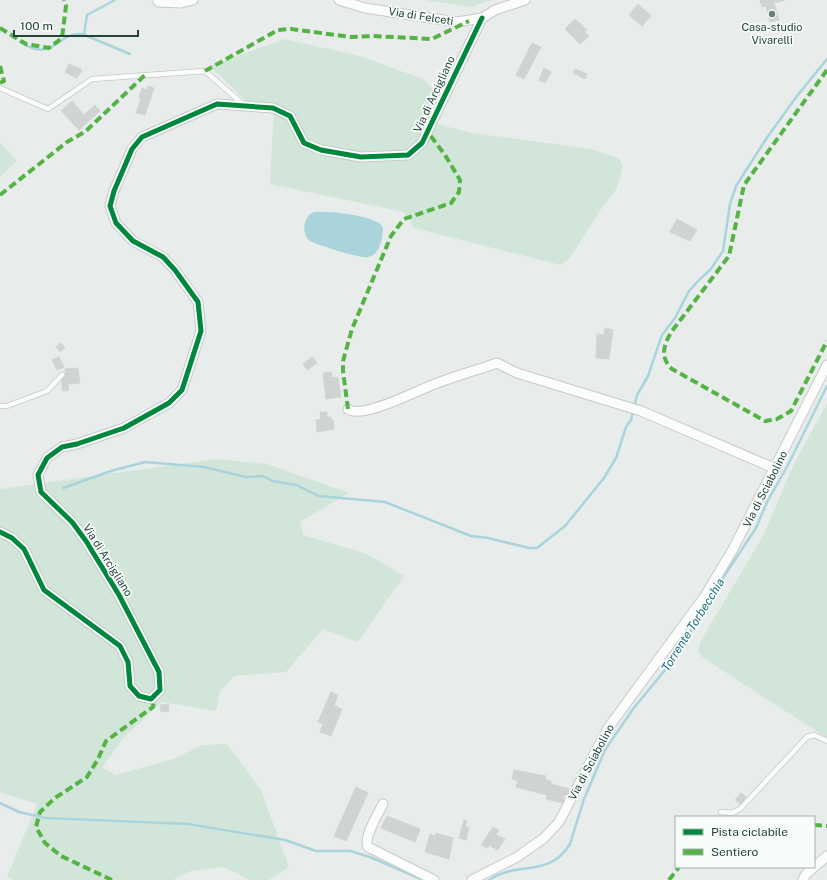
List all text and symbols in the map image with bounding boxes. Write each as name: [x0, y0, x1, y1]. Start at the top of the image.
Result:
street label: Via di Felceti: [388, 5, 454, 27]
marker: Casa-studio Vivarelli: [767, 9, 777, 19]
scale bar: [14, 12, 138, 38]
text: 100 m: [20, 19, 53, 33]
place label: Casa-studio Vivarelli: [741, 21, 803, 46]
street label: Via di Arcigliano: [411, 54, 457, 134]
street label: Via di Sciabolino: [741, 449, 789, 529]
street label: Via di Arcigliano: [81, 522, 135, 598]
water label: Torrente Torbecchia: [659, 576, 727, 674]
street label: Via di Sciabolino: [566, 722, 616, 802]
legend: [675, 816, 815, 868]
text: Pista ciclabile: [711, 825, 788, 839]
text: Sentiero: [711, 845, 759, 859]

